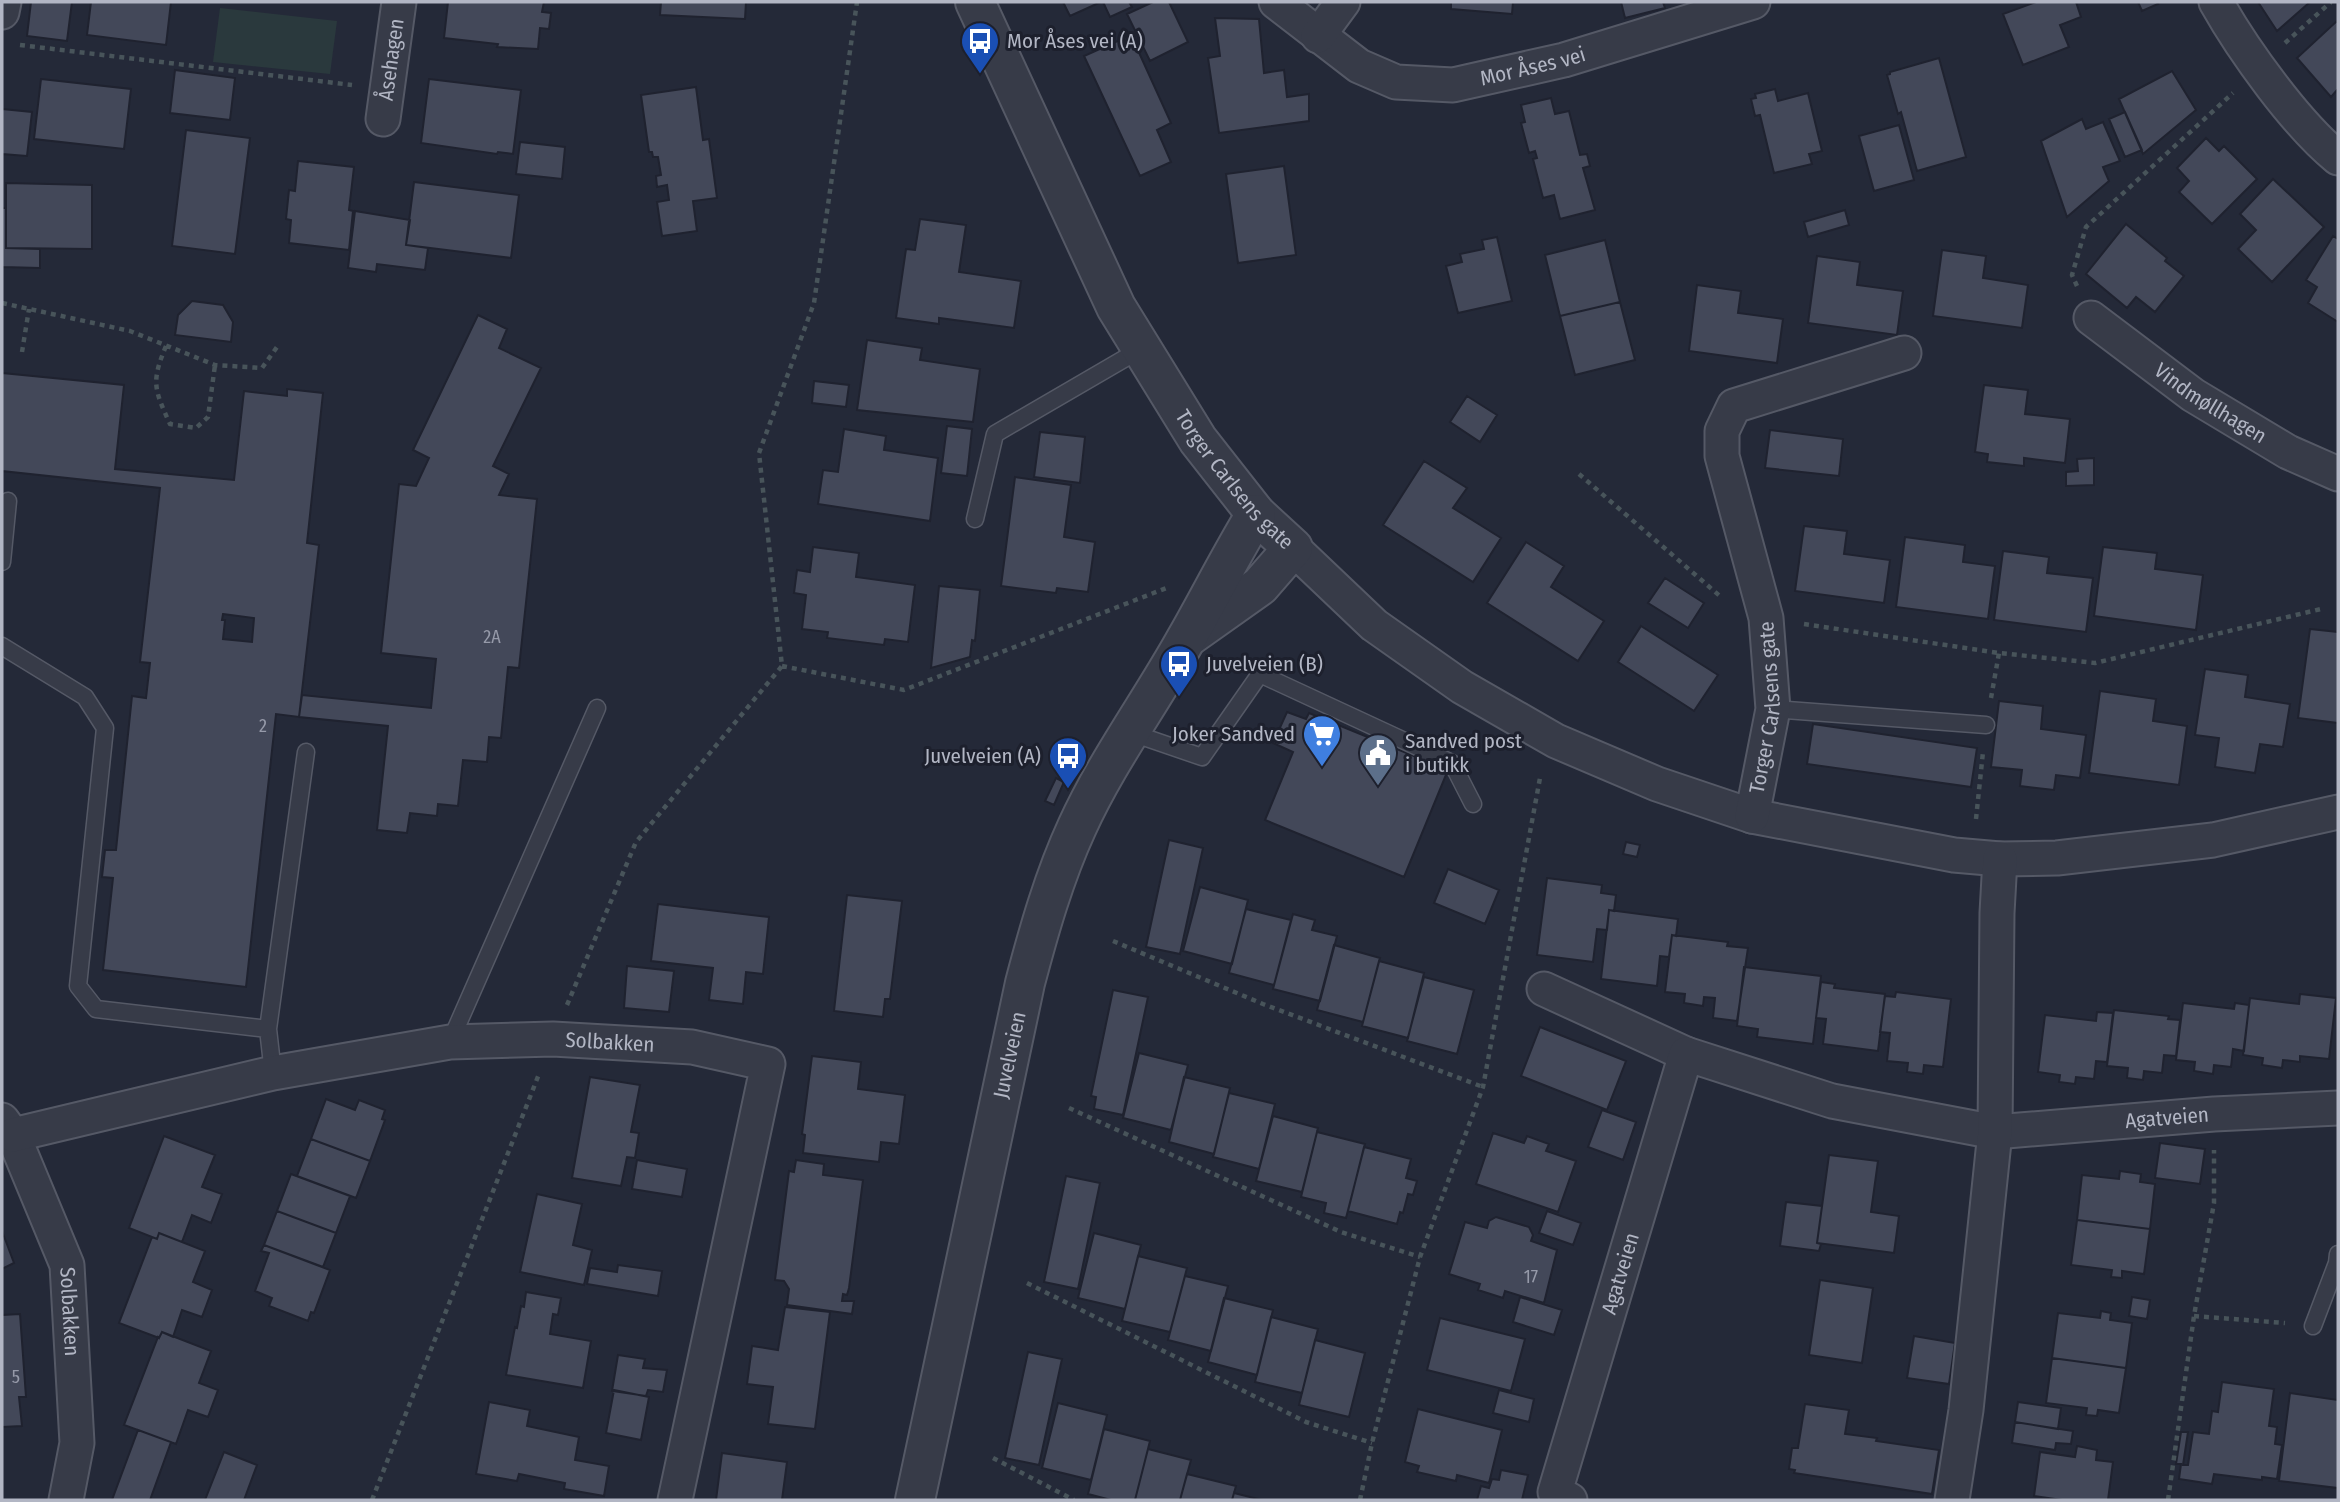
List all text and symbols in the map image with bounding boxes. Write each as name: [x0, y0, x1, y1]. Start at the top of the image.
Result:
street label: Åsehagen: [373, 17, 410, 102]
bus stop icon: Mor Åses vei (A): [959, 20, 1001, 75]
place label: Mor Åses vei (A): [1007, 28, 1143, 54]
street label: Mor Åses vei: [1478, 41, 1589, 92]
street label: Vindmøllhagen: [2149, 357, 2271, 449]
street label: Torger Carlsens gate: [1170, 405, 1299, 555]
street label: Torger Carlsens gate: [1744, 621, 1786, 796]
house number: 2A: [483, 626, 501, 648]
bus stop icon: Juvelveien (B): [1158, 643, 1200, 698]
place label: Juvelveien (B): [1206, 651, 1323, 677]
supermarket icon: Joker Sandved: [1301, 713, 1343, 768]
house number: 2: [259, 715, 267, 737]
place label: Joker Sandved: [1172, 721, 1295, 747]
place label: Sandved post i butikk: [1405, 728, 1522, 778]
public building icon: Sandved post i butikk: [1357, 732, 1399, 787]
bus stop icon: Juvelveien (A): [1047, 735, 1089, 790]
place label: Juvelveien (A): [925, 743, 1041, 769]
street label: Juvelveien: [988, 1009, 1032, 1101]
street label: Solbakken: [565, 1027, 655, 1058]
street label: Agatveien: [2124, 1101, 2210, 1134]
street label: Agatveien: [1596, 1230, 1645, 1318]
street label: Solbakken: [54, 1266, 85, 1357]
house number: 17: [1524, 1266, 1538, 1288]
house number: 5: [12, 1366, 20, 1388]

